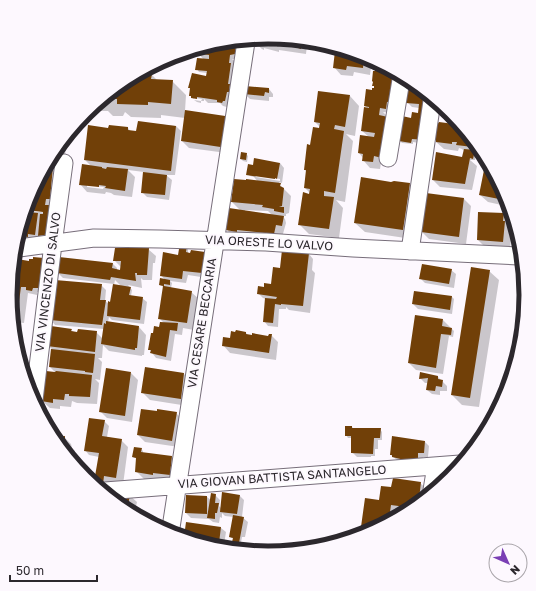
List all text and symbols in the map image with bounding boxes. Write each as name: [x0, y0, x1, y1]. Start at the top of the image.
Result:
street label: VIA VINCENZO DI SALVO: [32, 211, 64, 353]
street label: VIA ORESTE LO VALVO: [205, 232, 333, 253]
street label: VIA CESARE BECCARIA: [184, 257, 219, 389]
street label: VIA GIOVAN BATTISTA SANTANGELO: [177, 462, 387, 491]
north arrow: [488, 543, 528, 583]
scale bar: [10, 557, 97, 583]
text: 50 m: [16, 563, 44, 578]
text: N: [508, 563, 523, 578]

